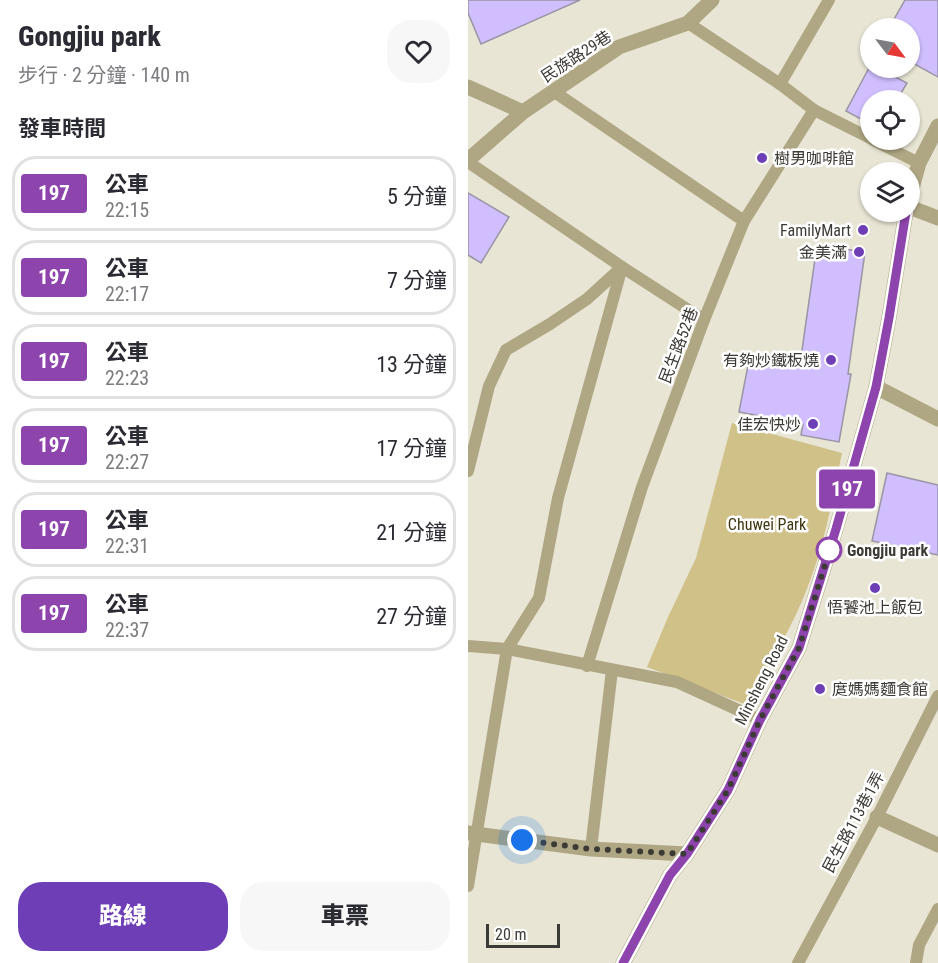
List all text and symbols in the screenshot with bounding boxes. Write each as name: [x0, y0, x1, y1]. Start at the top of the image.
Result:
north arrow: [860, 18, 920, 78]
map controls: [860, 18, 920, 222]
text: Gongjiu park: [18, 20, 161, 53]
button: heart: [387, 20, 450, 83]
street label: 民族路29巷: [538, 27, 615, 86]
text: 步行 · 2 分鐘 · 140 m: [18, 63, 190, 87]
button: locate: [860, 90, 920, 150]
text: 發車時間: [18, 116, 106, 141]
place label: 樹男咖啡館: [774, 149, 854, 168]
marker: 樹男咖啡館: [755, 151, 769, 165]
button: layers: [860, 162, 920, 222]
text: 公車: [105, 172, 149, 197]
text: 197: [38, 181, 70, 205]
text: 5 分鐘: [387, 184, 447, 209]
text: 22:15: [105, 198, 149, 222]
place label: FamilyMart: [780, 221, 851, 240]
marker: FamilyMart: [856, 223, 870, 237]
place label: 金美滿: [799, 243, 847, 262]
marker: 金美滿: [852, 245, 866, 259]
text: 公車: [105, 256, 149, 281]
text: 197: [38, 265, 70, 289]
text: 7 分鐘: [387, 268, 447, 293]
text: 22:17: [105, 282, 149, 306]
street label: 民生路52巷: [655, 305, 702, 386]
text: 公車: [105, 340, 149, 365]
text: 197: [38, 349, 70, 373]
place label: 有夠炒鐵板燒: [723, 351, 819, 370]
text: 13 分鐘: [376, 352, 447, 377]
marker: 有夠炒鐵板燒: [824, 353, 838, 367]
text: 22:23: [105, 366, 149, 390]
place label: 佳宏快炒: [737, 415, 801, 434]
marker: 佳宏快炒: [806, 417, 820, 431]
text: 公車: [105, 424, 149, 449]
text: 197: [38, 433, 70, 457]
text: 17 分鐘: [376, 436, 447, 461]
text: 22:27: [105, 450, 149, 474]
line badge: 197: [812, 470, 881, 508]
text: 197: [831, 477, 863, 501]
text: 公車: [105, 508, 149, 533]
park label: Chuwei Park: [728, 515, 807, 534]
text: 197: [38, 517, 70, 541]
text: 21 分鐘: [376, 520, 447, 545]
text: 22:31: [105, 534, 149, 558]
marker: Gongjiu park: [816, 537, 842, 563]
place label: Gongjiu park: [847, 541, 929, 560]
marker: 悟饕池上飯包: [868, 581, 882, 595]
text: 公車: [105, 592, 149, 617]
place label: 悟饕池上飯包: [827, 598, 923, 617]
text: 197: [38, 601, 70, 625]
text: 27 分鐘: [376, 604, 447, 629]
text: 22:37: [105, 618, 149, 642]
street label: Minsheng Road: [731, 632, 792, 728]
place label: 庹媽媽麵食館: [832, 680, 928, 699]
marker: 庹媽媽麵食館: [813, 682, 827, 696]
street label: 民生路113巷1弄: [819, 769, 888, 876]
your location: [507, 825, 537, 855]
button: 路線: [18, 882, 228, 951]
button: 車票: [240, 882, 450, 951]
scale bar: [486, 921, 560, 948]
text: 20 m: [495, 925, 527, 944]

